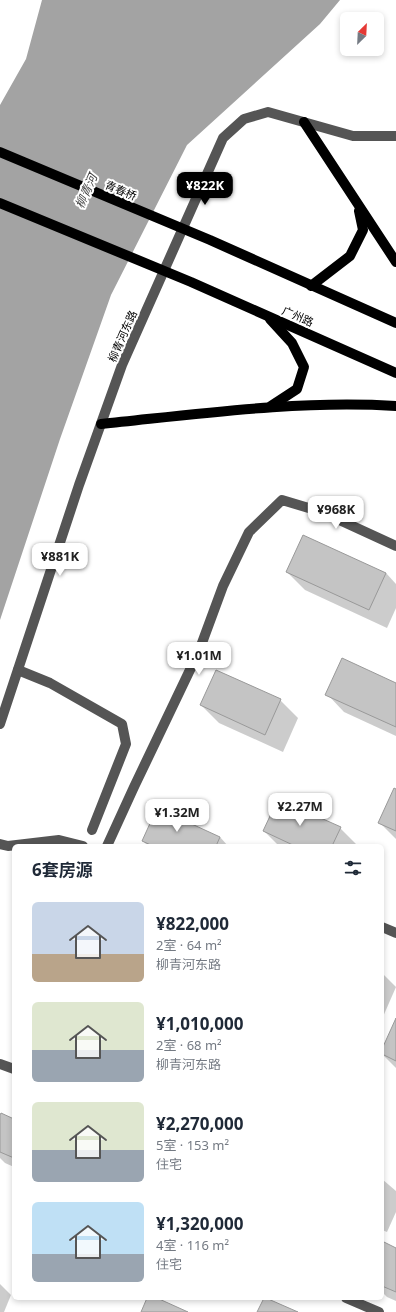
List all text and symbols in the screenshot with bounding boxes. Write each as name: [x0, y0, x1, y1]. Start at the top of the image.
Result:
north arrow: [340, 12, 384, 56]
map controls: [340, 12, 384, 56]
water label: 柳青河: [71, 169, 102, 211]
pin: ¥822K: [177, 172, 233, 206]
text: ¥822K: [186, 176, 224, 194]
street label: 青春桥: [103, 177, 139, 203]
street label: 广州路: [280, 302, 316, 330]
street label: 柳青河东路: [104, 308, 140, 364]
pin: ¥968K: [308, 496, 364, 530]
text: ¥968K: [317, 500, 355, 518]
pin: ¥881K: [32, 543, 88, 577]
text: ¥881K: [41, 547, 79, 565]
pin: ¥1.01M: [166, 642, 232, 676]
text: ¥1.01M: [176, 646, 222, 664]
pin: ¥2.27M: [267, 793, 333, 827]
text: ¥2.27M: [277, 797, 323, 815]
pin: ¥1.32M: [144, 799, 210, 833]
text: ¥1.32M: [154, 803, 200, 821]
icon: filters: [342, 857, 364, 879]
text: 6套房源: [32, 858, 93, 881]
text: ¥822,000: [156, 912, 229, 935]
icon: home: [64, 918, 112, 966]
text: 2室 · 64 m²: [156, 936, 222, 954]
text: 柳青河东路: [156, 955, 221, 973]
text: ¥1,010,000: [156, 1012, 243, 1035]
icon: home: [64, 1018, 112, 1066]
text: 2室 · 68 m²: [156, 1036, 222, 1054]
text: 柳青河东路: [156, 1055, 221, 1073]
text: ¥2,270,000: [156, 1112, 243, 1135]
icon: home: [64, 1118, 112, 1166]
text: 5室 · 153 m²: [156, 1136, 229, 1154]
text: 住宅: [156, 1155, 182, 1173]
text: ¥1,320,000: [156, 1212, 243, 1235]
icon: home: [64, 1218, 112, 1266]
text: 4室 · 116 m²: [156, 1236, 229, 1254]
text: 住宅: [156, 1255, 182, 1273]

